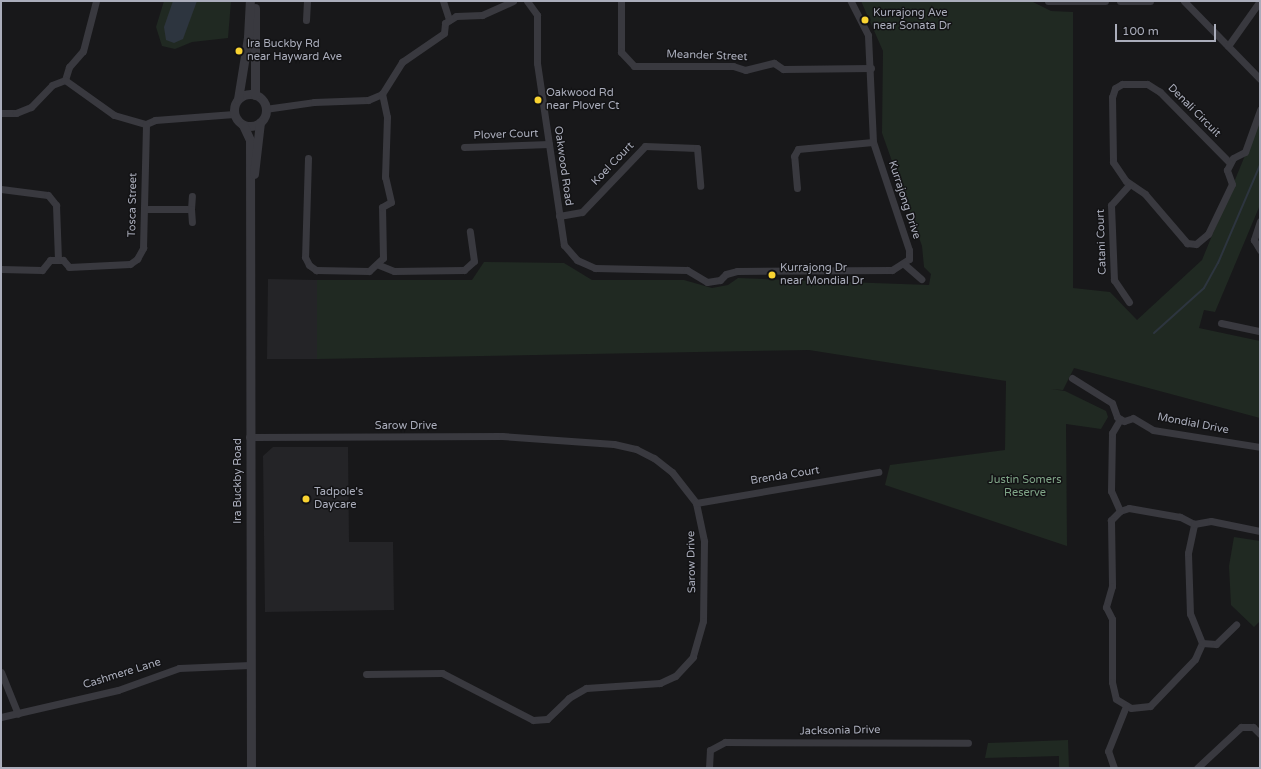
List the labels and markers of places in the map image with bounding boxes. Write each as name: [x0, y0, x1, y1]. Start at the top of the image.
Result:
place label: Kurrajong Ave near Sonata Dr: [873, 7, 951, 33]
marker: Kurrajong Ave near Sonata Dr: [860, 15, 870, 25]
place label: Ira Buckby Rd near Hayward Ave: [247, 38, 342, 64]
marker: Ira Buckby Rd near Hayward Ave: [234, 46, 244, 56]
place label: Oakwood Rd near Plover Ct: [546, 87, 620, 113]
marker: Oakwood Rd near Plover Ct: [533, 95, 543, 105]
place label: Kurrajong Dr near Mondial Dr: [780, 262, 864, 288]
marker: Kurrajong Dr near Mondial Dr: [767, 270, 777, 280]
place label: Tadpole's Daycare: [314, 486, 363, 512]
marker: Tadpole's Daycare: [301, 494, 311, 504]

